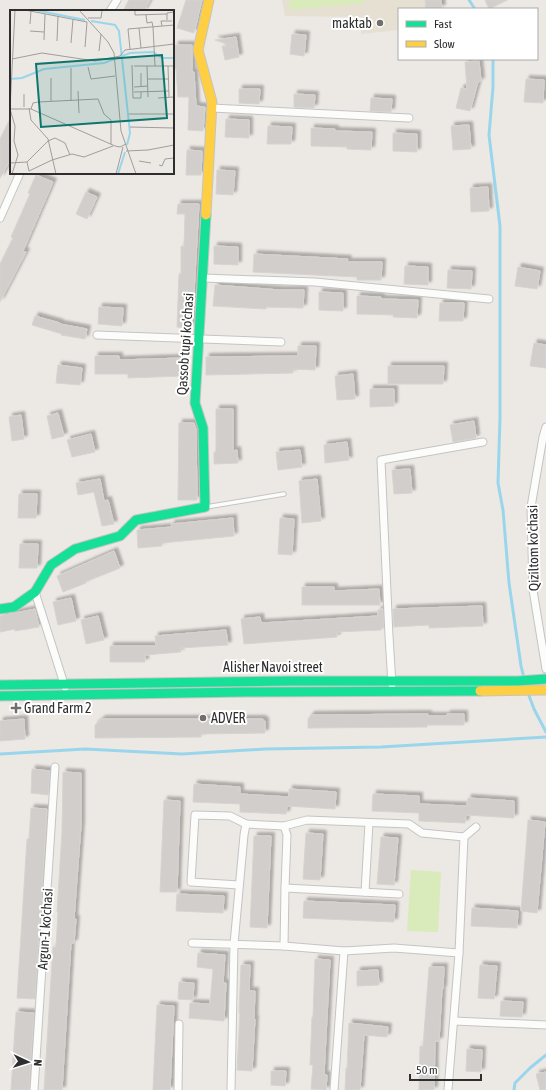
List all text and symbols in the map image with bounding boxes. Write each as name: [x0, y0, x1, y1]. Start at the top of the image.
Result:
legend: [398, 8, 538, 60]
inset map: [10, 10, 174, 174]
place label: maktab: [332, 15, 372, 31]
text: Fast: [434, 17, 452, 31]
marker: maktab: [375, 18, 385, 28]
text: Slow: [434, 37, 455, 51]
street label: Qassob tupi ko'chasi: [173, 292, 197, 396]
street label: Qiziltom ko'chasi: [524, 505, 542, 591]
street label: Alisher Navoi street: [223, 659, 323, 675]
place label: Grand Farm 2: [24, 700, 92, 716]
marker: Grand Farm 2: [11, 703, 21, 713]
place label: ADVER: [211, 710, 245, 726]
marker: ADVER: [198, 713, 208, 723]
street label: Argun-1 ko'chasi: [34, 888, 56, 970]
north arrow: [8, 1042, 48, 1082]
scale bar: [410, 1056, 481, 1082]
text: N: [32, 1059, 44, 1066]
text: 50 m: [416, 1063, 438, 1077]

